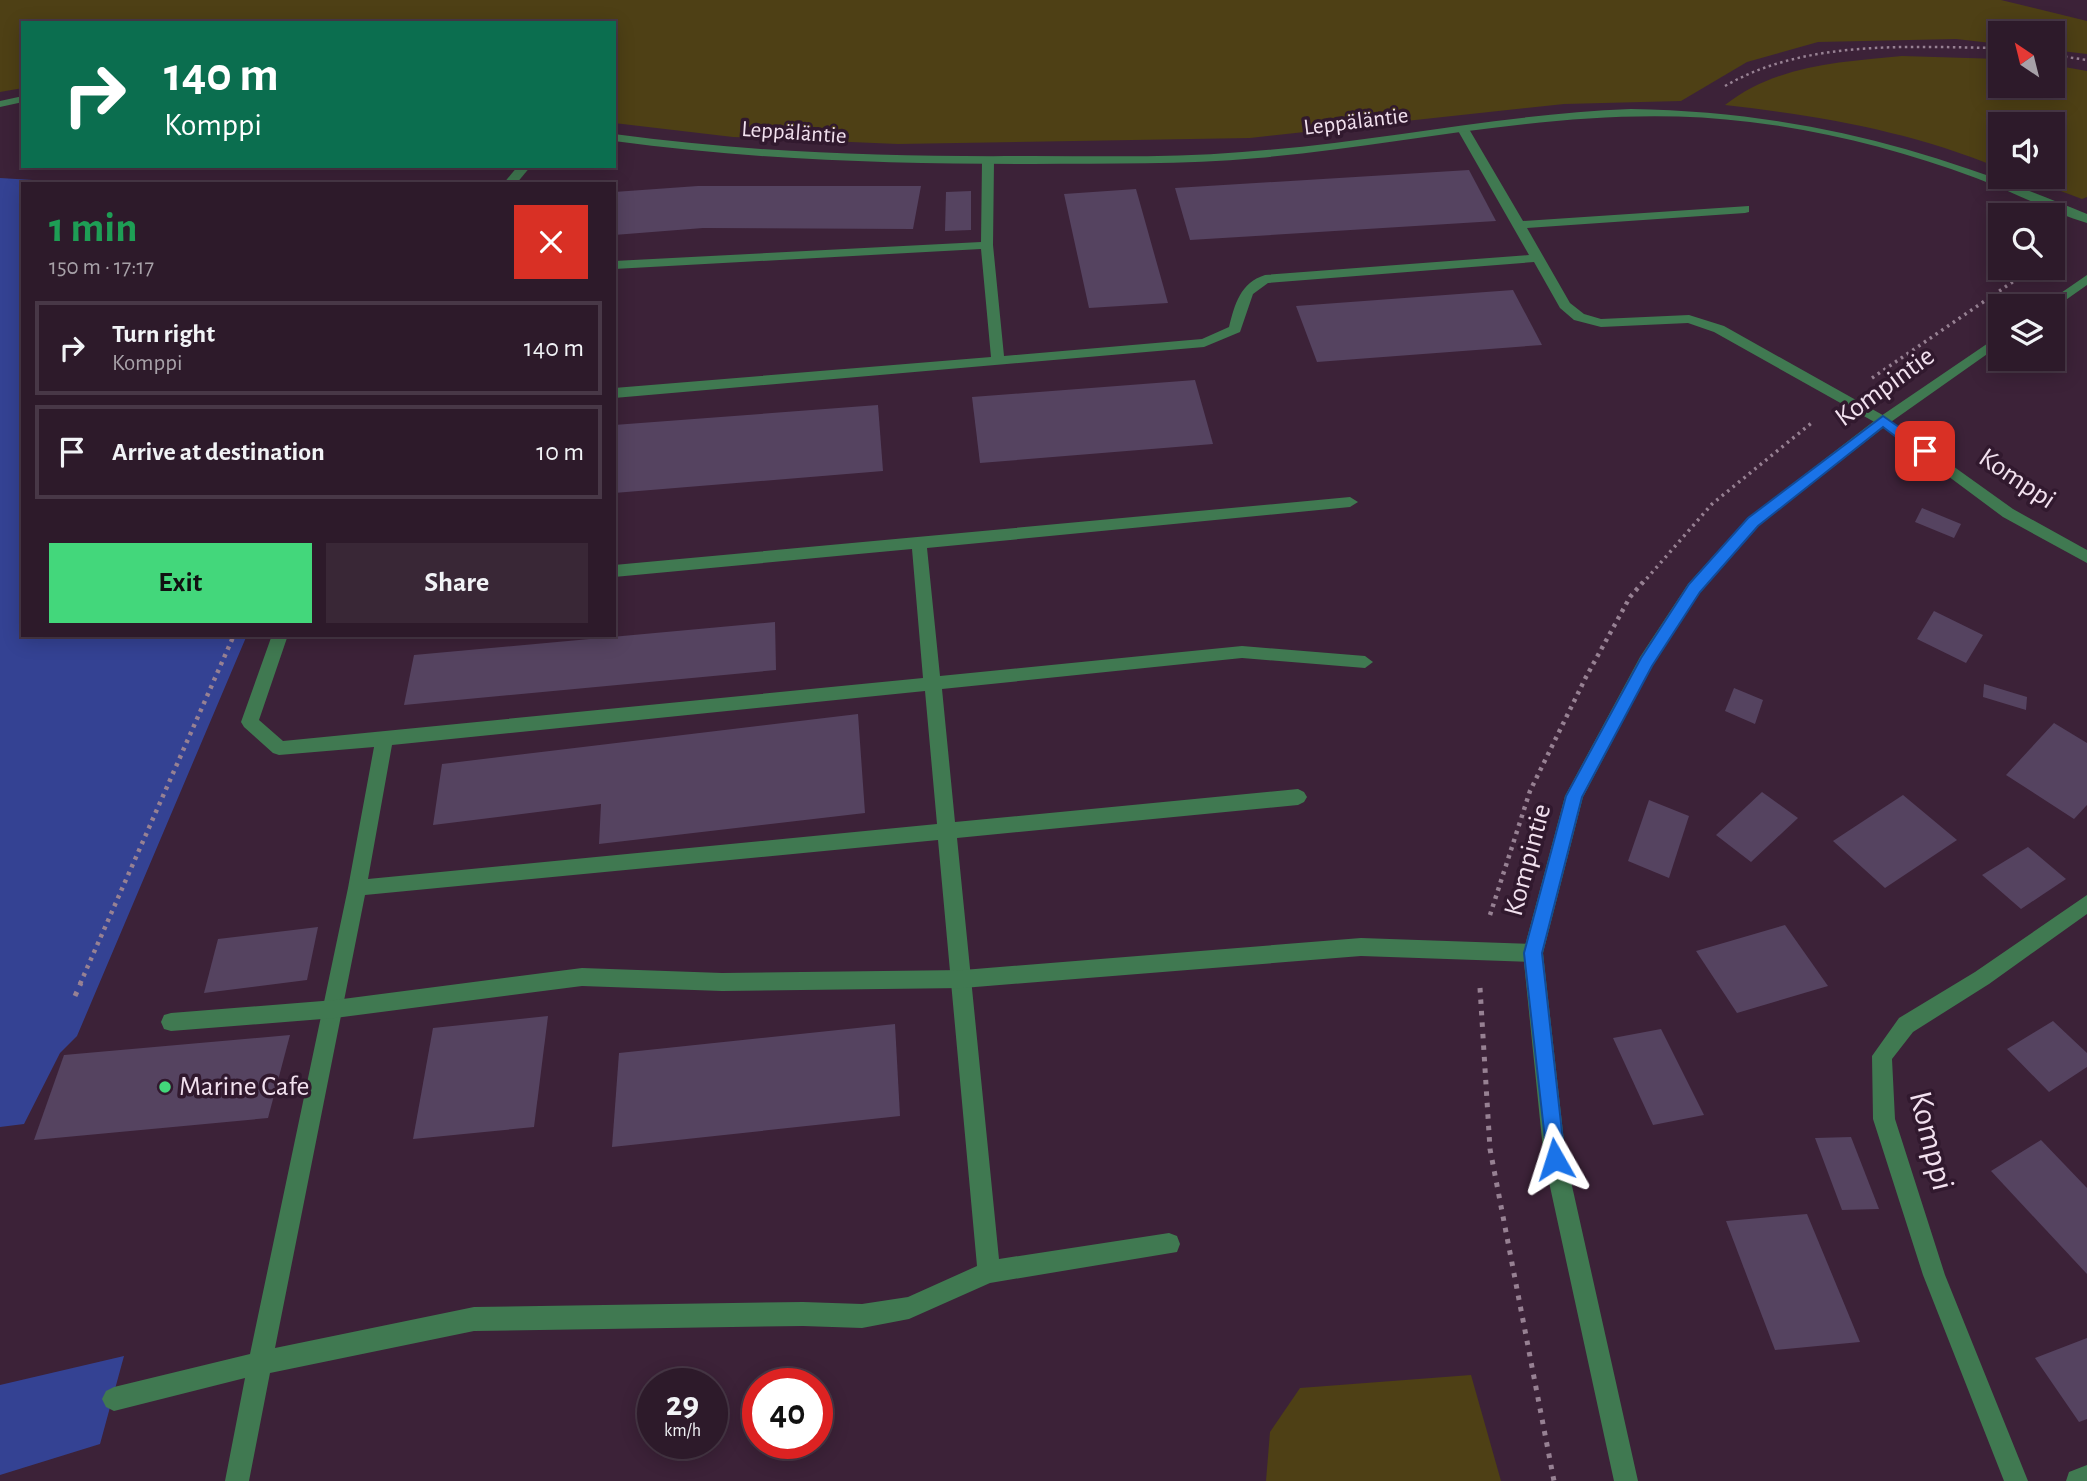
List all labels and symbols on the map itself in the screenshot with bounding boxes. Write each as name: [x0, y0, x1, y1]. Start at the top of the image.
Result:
north arrow: [1988, 21, 2065, 98]
street label: Leppäläntie: [1302, 104, 1410, 140]
street label: Leppäläntie: [741, 118, 847, 148]
street label: Kompintie: [1830, 342, 1940, 432]
pin: [1895, 421, 1955, 481]
street label: Komppi: [1974, 443, 2060, 515]
street label: Kompintie: [1500, 801, 1556, 919]
place label: Marine Cafe: [179, 1073, 309, 1101]
marker: Marine Cafe: [157, 1079, 173, 1095]
street label: Komppi: [1903, 1088, 1959, 1194]
position arrow: [1518, 1122, 1592, 1196]
speed limit sign: 40: [742, 1368, 833, 1459]

